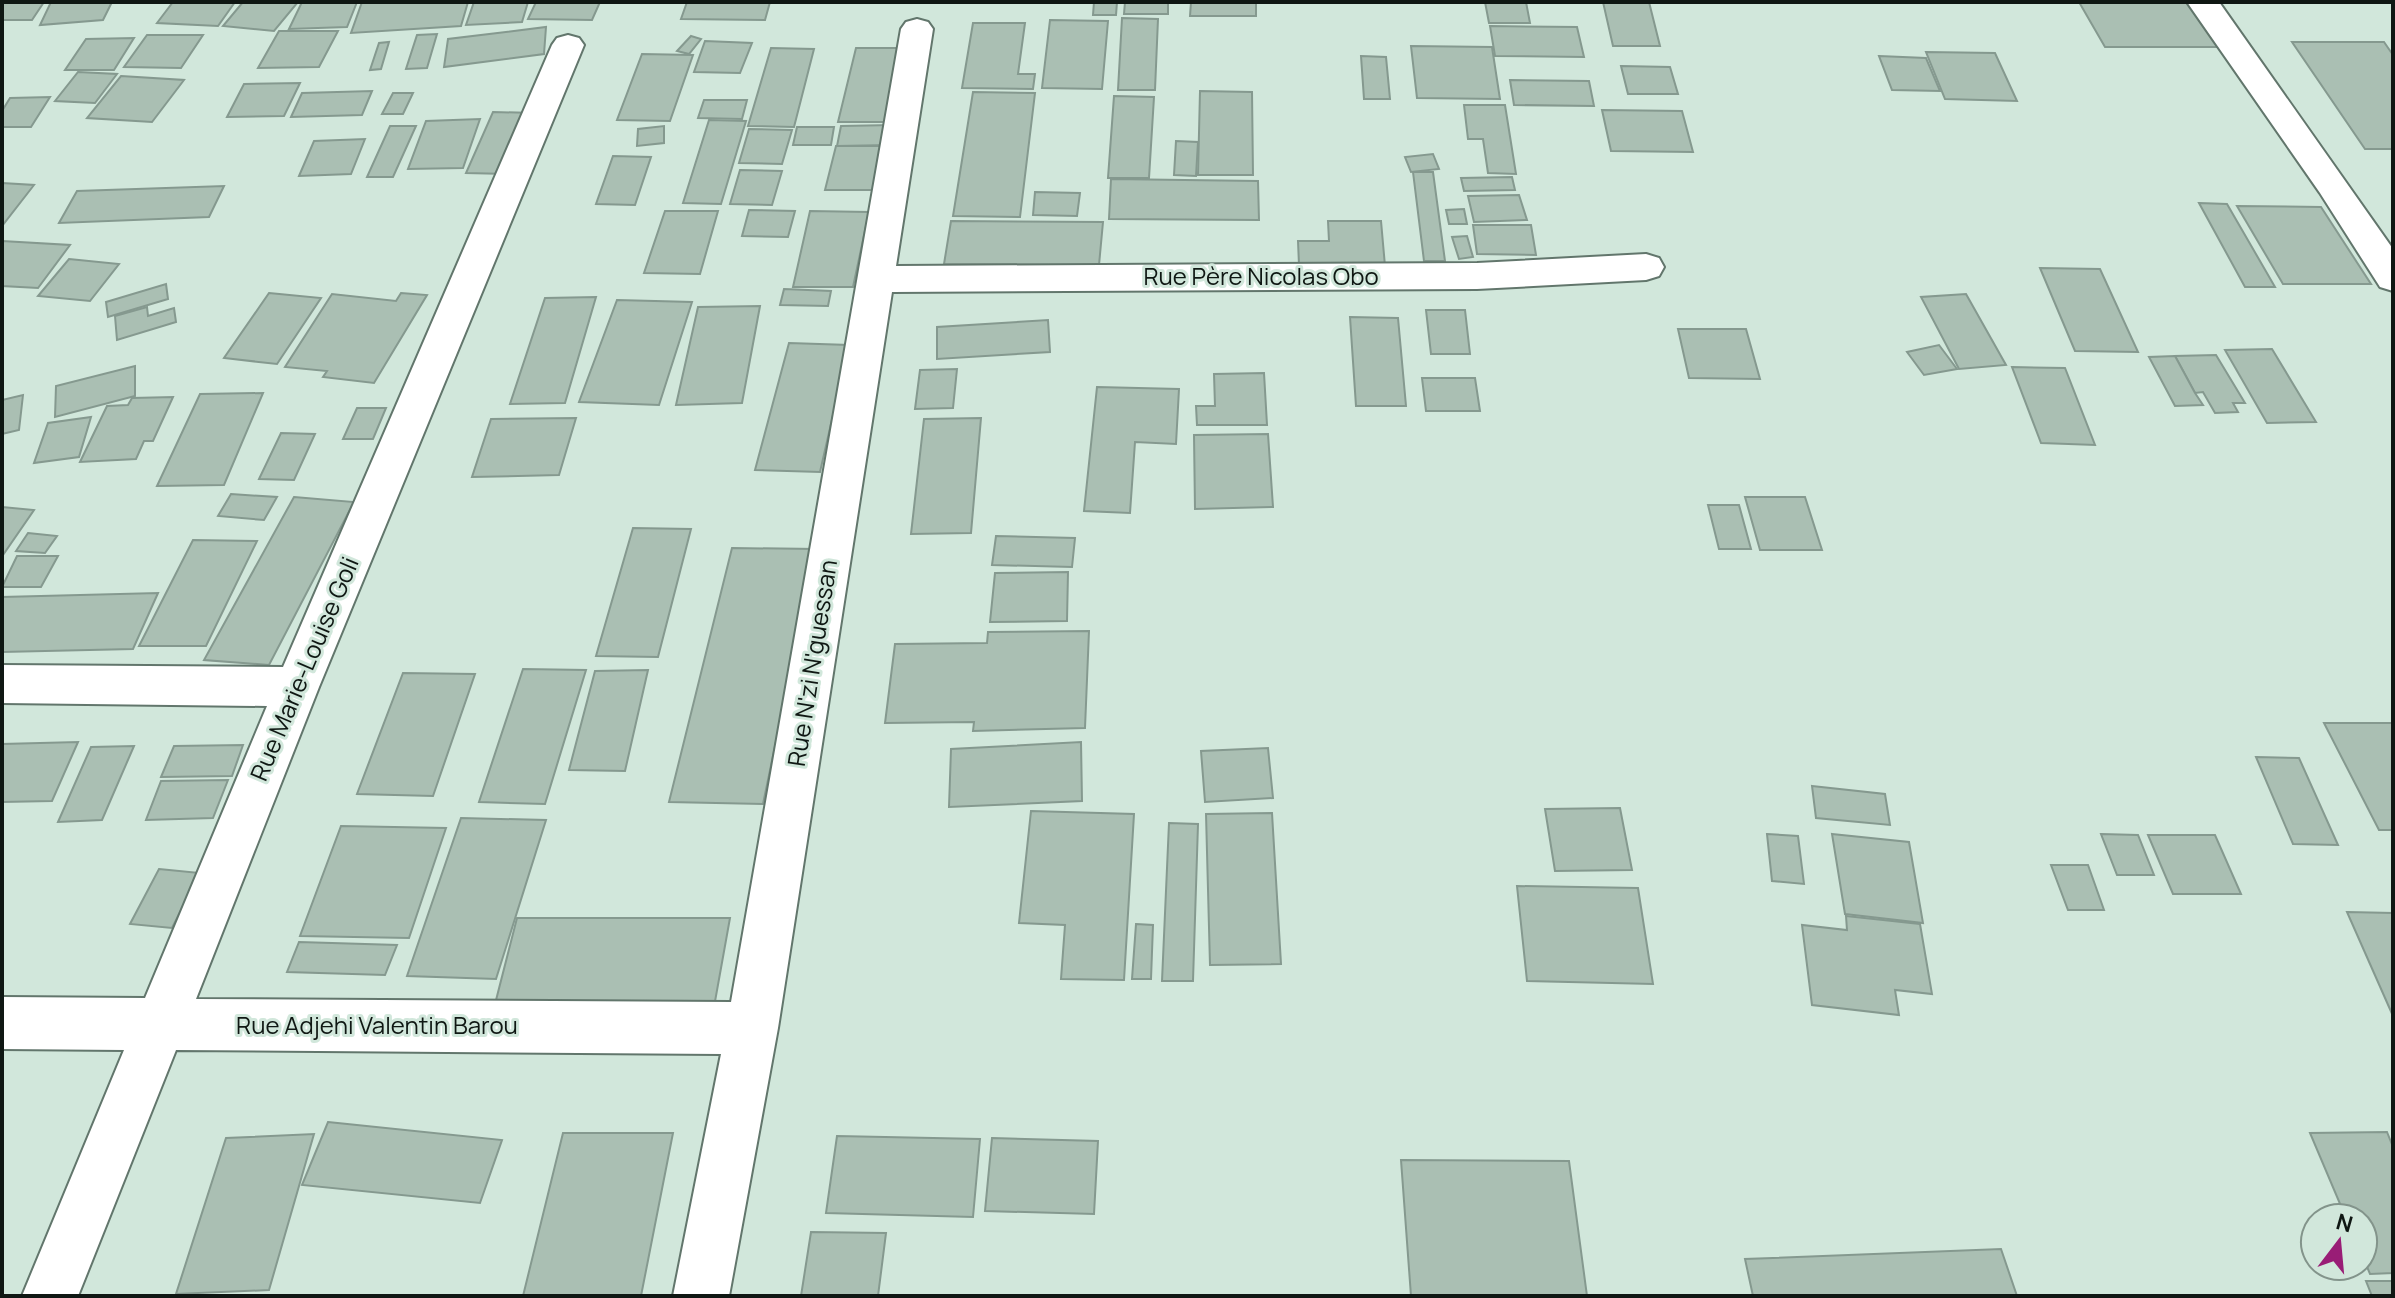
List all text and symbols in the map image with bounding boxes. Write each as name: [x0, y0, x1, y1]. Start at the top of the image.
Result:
street label: Rue Père Nicolas Obo: [1143, 259, 1379, 292]
street label: Rue Marie-Louise Goli: [242, 551, 366, 785]
street label: Rue N'zi N'guessan: [779, 557, 844, 769]
street label: Rue Adjehi Valentin Barou: [236, 1008, 518, 1041]
north arrow: [2299, 1202, 2379, 1282]
text: N: [2333, 1206, 2356, 1239]

